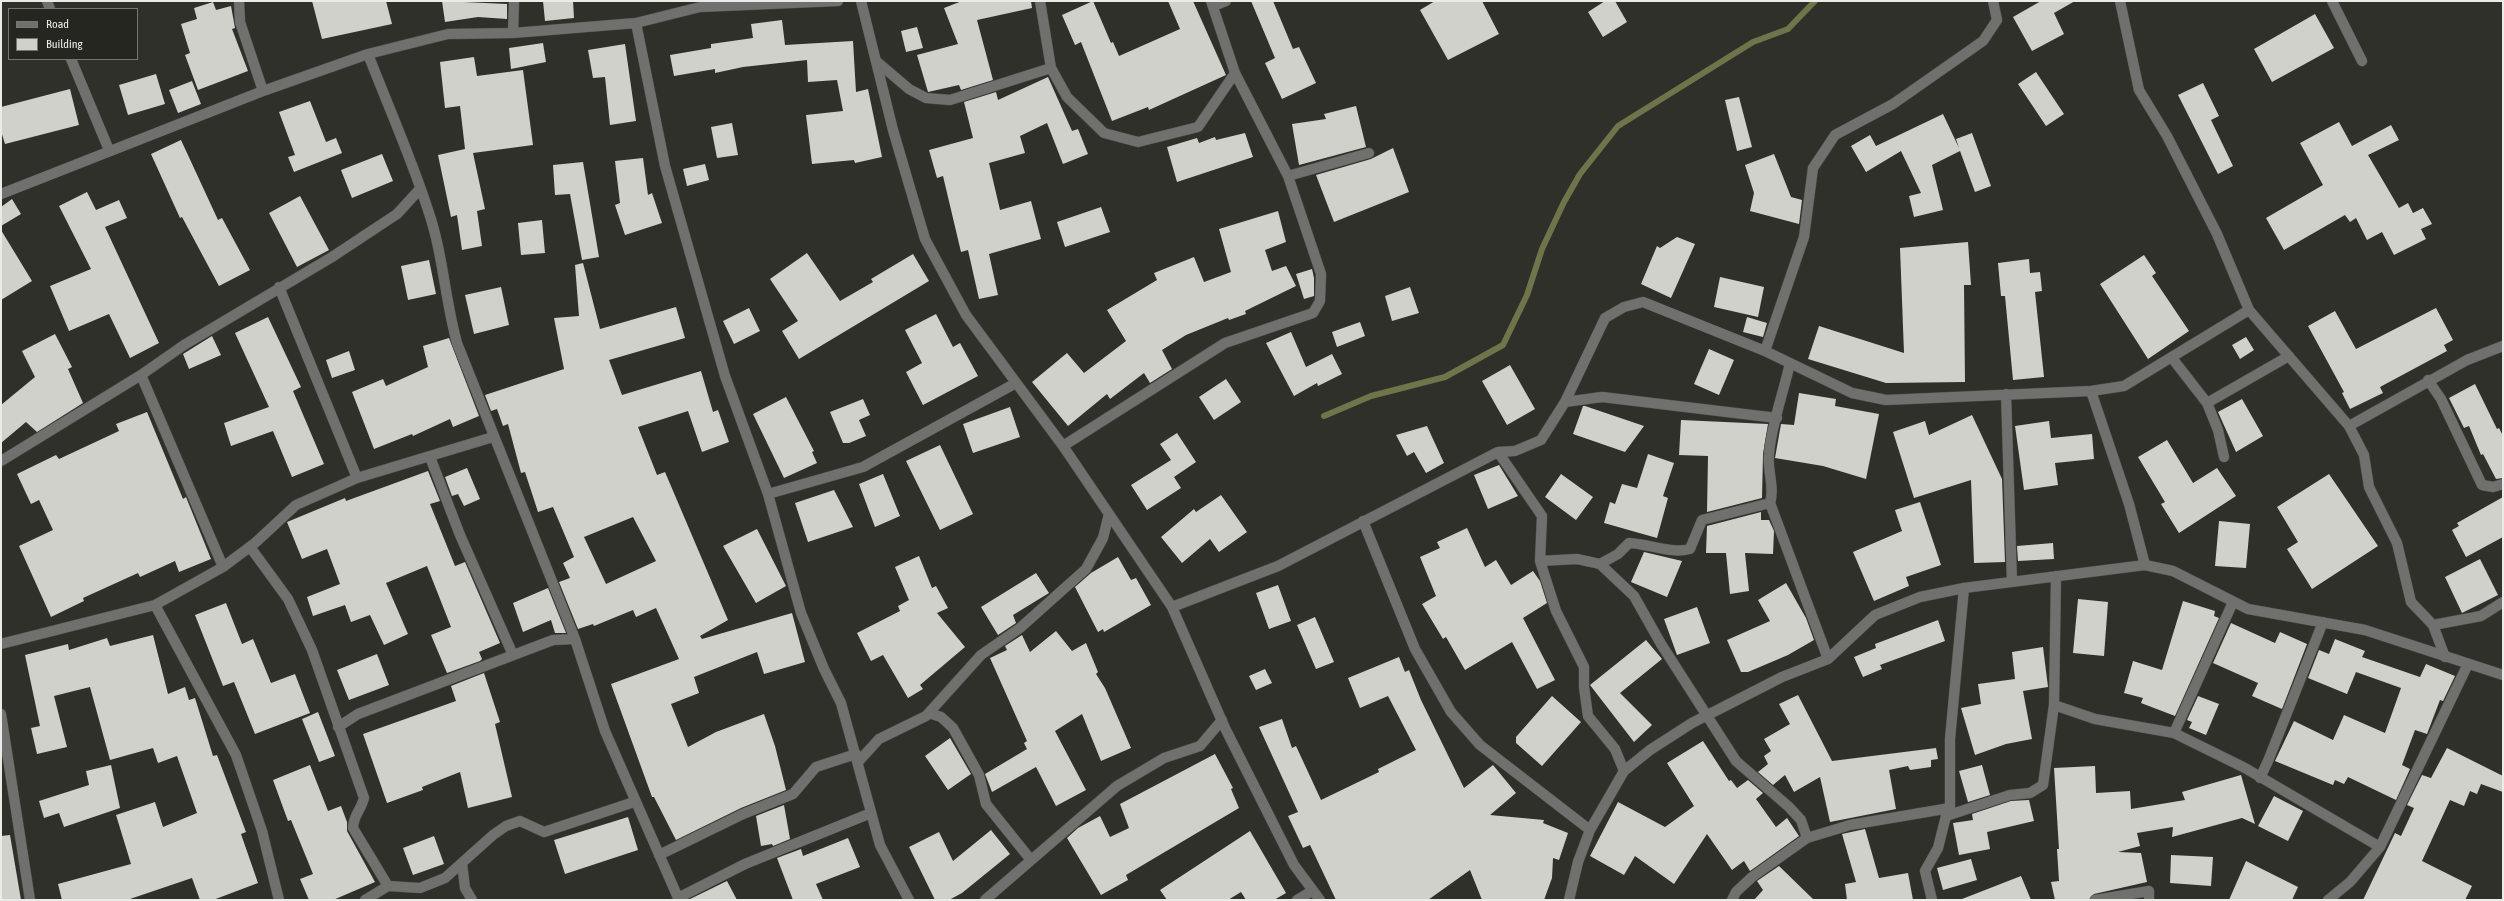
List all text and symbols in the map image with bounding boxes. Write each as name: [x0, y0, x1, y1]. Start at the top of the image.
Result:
legend: [8, 8, 138, 60]
text: Road: [46, 17, 69, 31]
text: Building: [46, 37, 83, 51]

